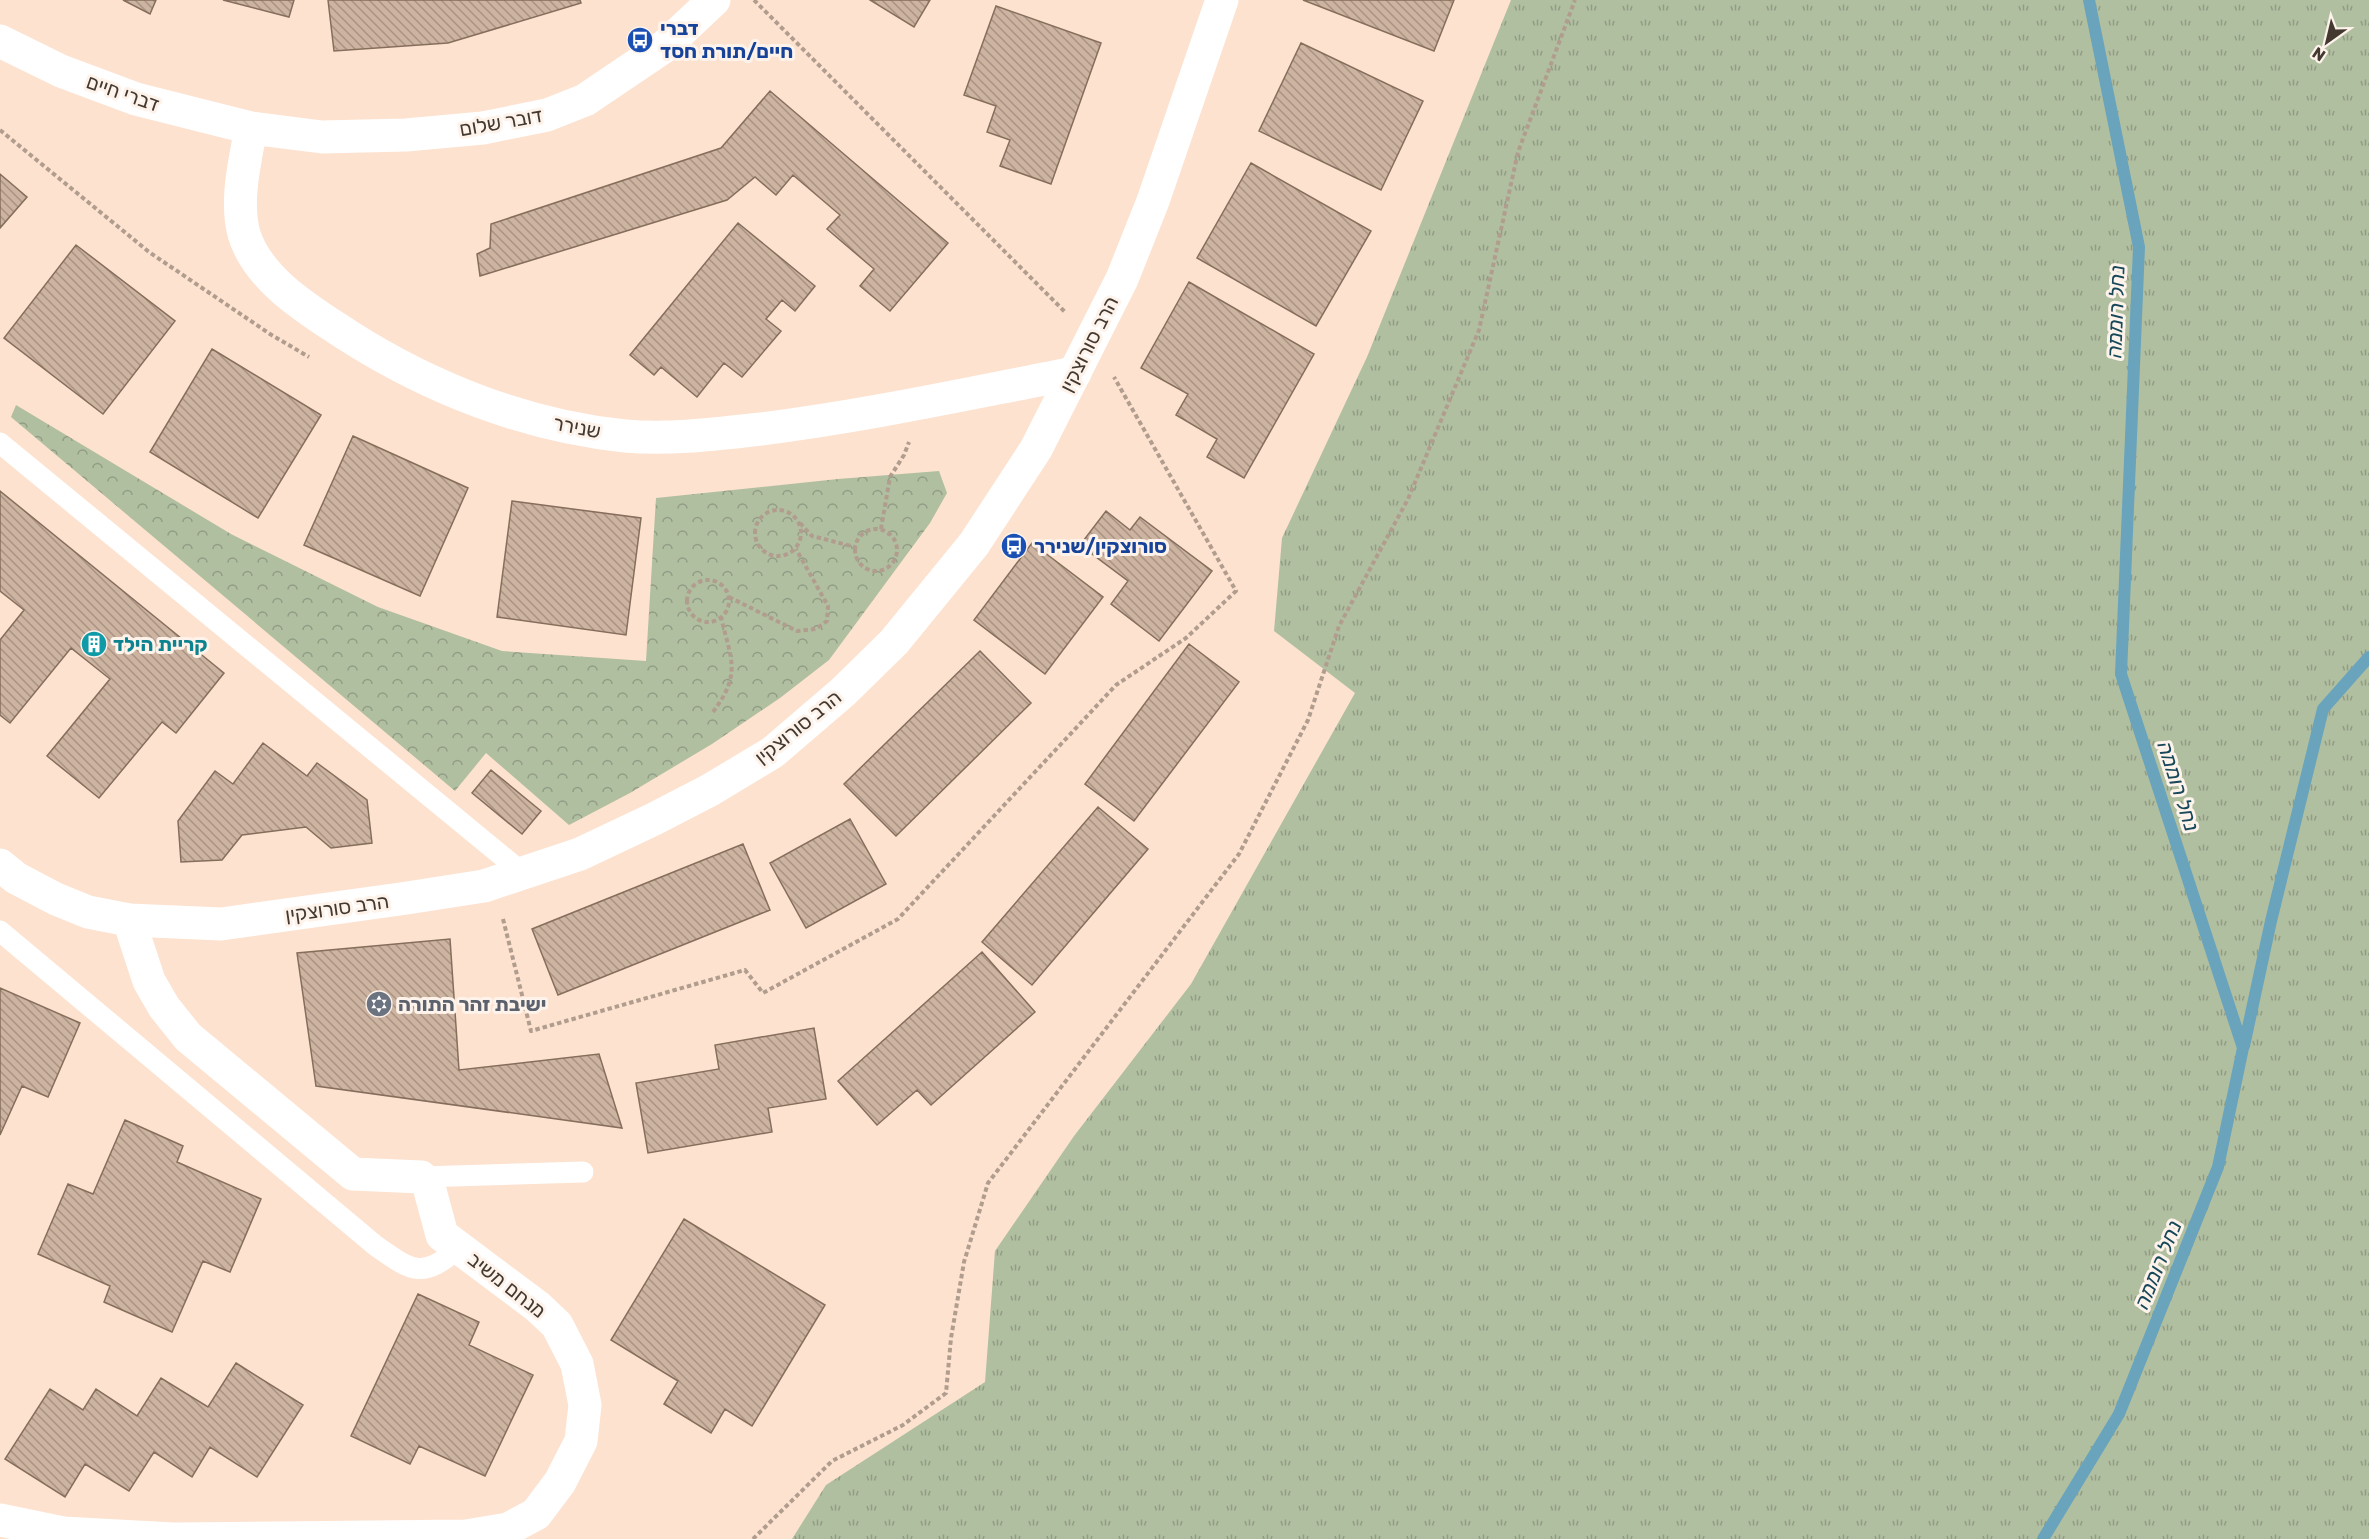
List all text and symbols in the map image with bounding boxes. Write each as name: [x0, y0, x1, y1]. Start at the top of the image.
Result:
north arrow: [2297, 12, 2357, 72]
place label: דברי חיים/תורת חסד: [660, 16, 793, 63]
bus stop icon: דברי חיים/תורת חסד: [625, 25, 655, 55]
text: N: [2309, 43, 2329, 65]
street label: דברי חיים: [83, 69, 163, 117]
street label: דובר שלום: [457, 103, 545, 141]
water label: נחל רוממה: [2101, 265, 2130, 359]
street label: הרב סורוצקין: [1055, 292, 1123, 396]
street label: שנירר: [551, 411, 603, 443]
bus stop icon: סורוצקין/שנירר: [999, 531, 1029, 561]
place label: סורוצקין/שנירר: [1034, 534, 1167, 558]
building icon: קריית הילד: [79, 629, 109, 659]
place label: קריית הילד: [113, 632, 207, 656]
street label: הרב סורוצקין: [750, 685, 846, 769]
water label: נחל רוממה: [2152, 738, 2205, 834]
street label: הרב סורוצקין: [284, 889, 390, 927]
synagogue icon: ישיבת זהר התורה: [364, 989, 394, 1019]
place label: ישיבת זהר התורה: [398, 992, 546, 1016]
water label: נחל רוממה: [2129, 1217, 2187, 1313]
street label: מנחם משיב: [463, 1247, 551, 1323]

